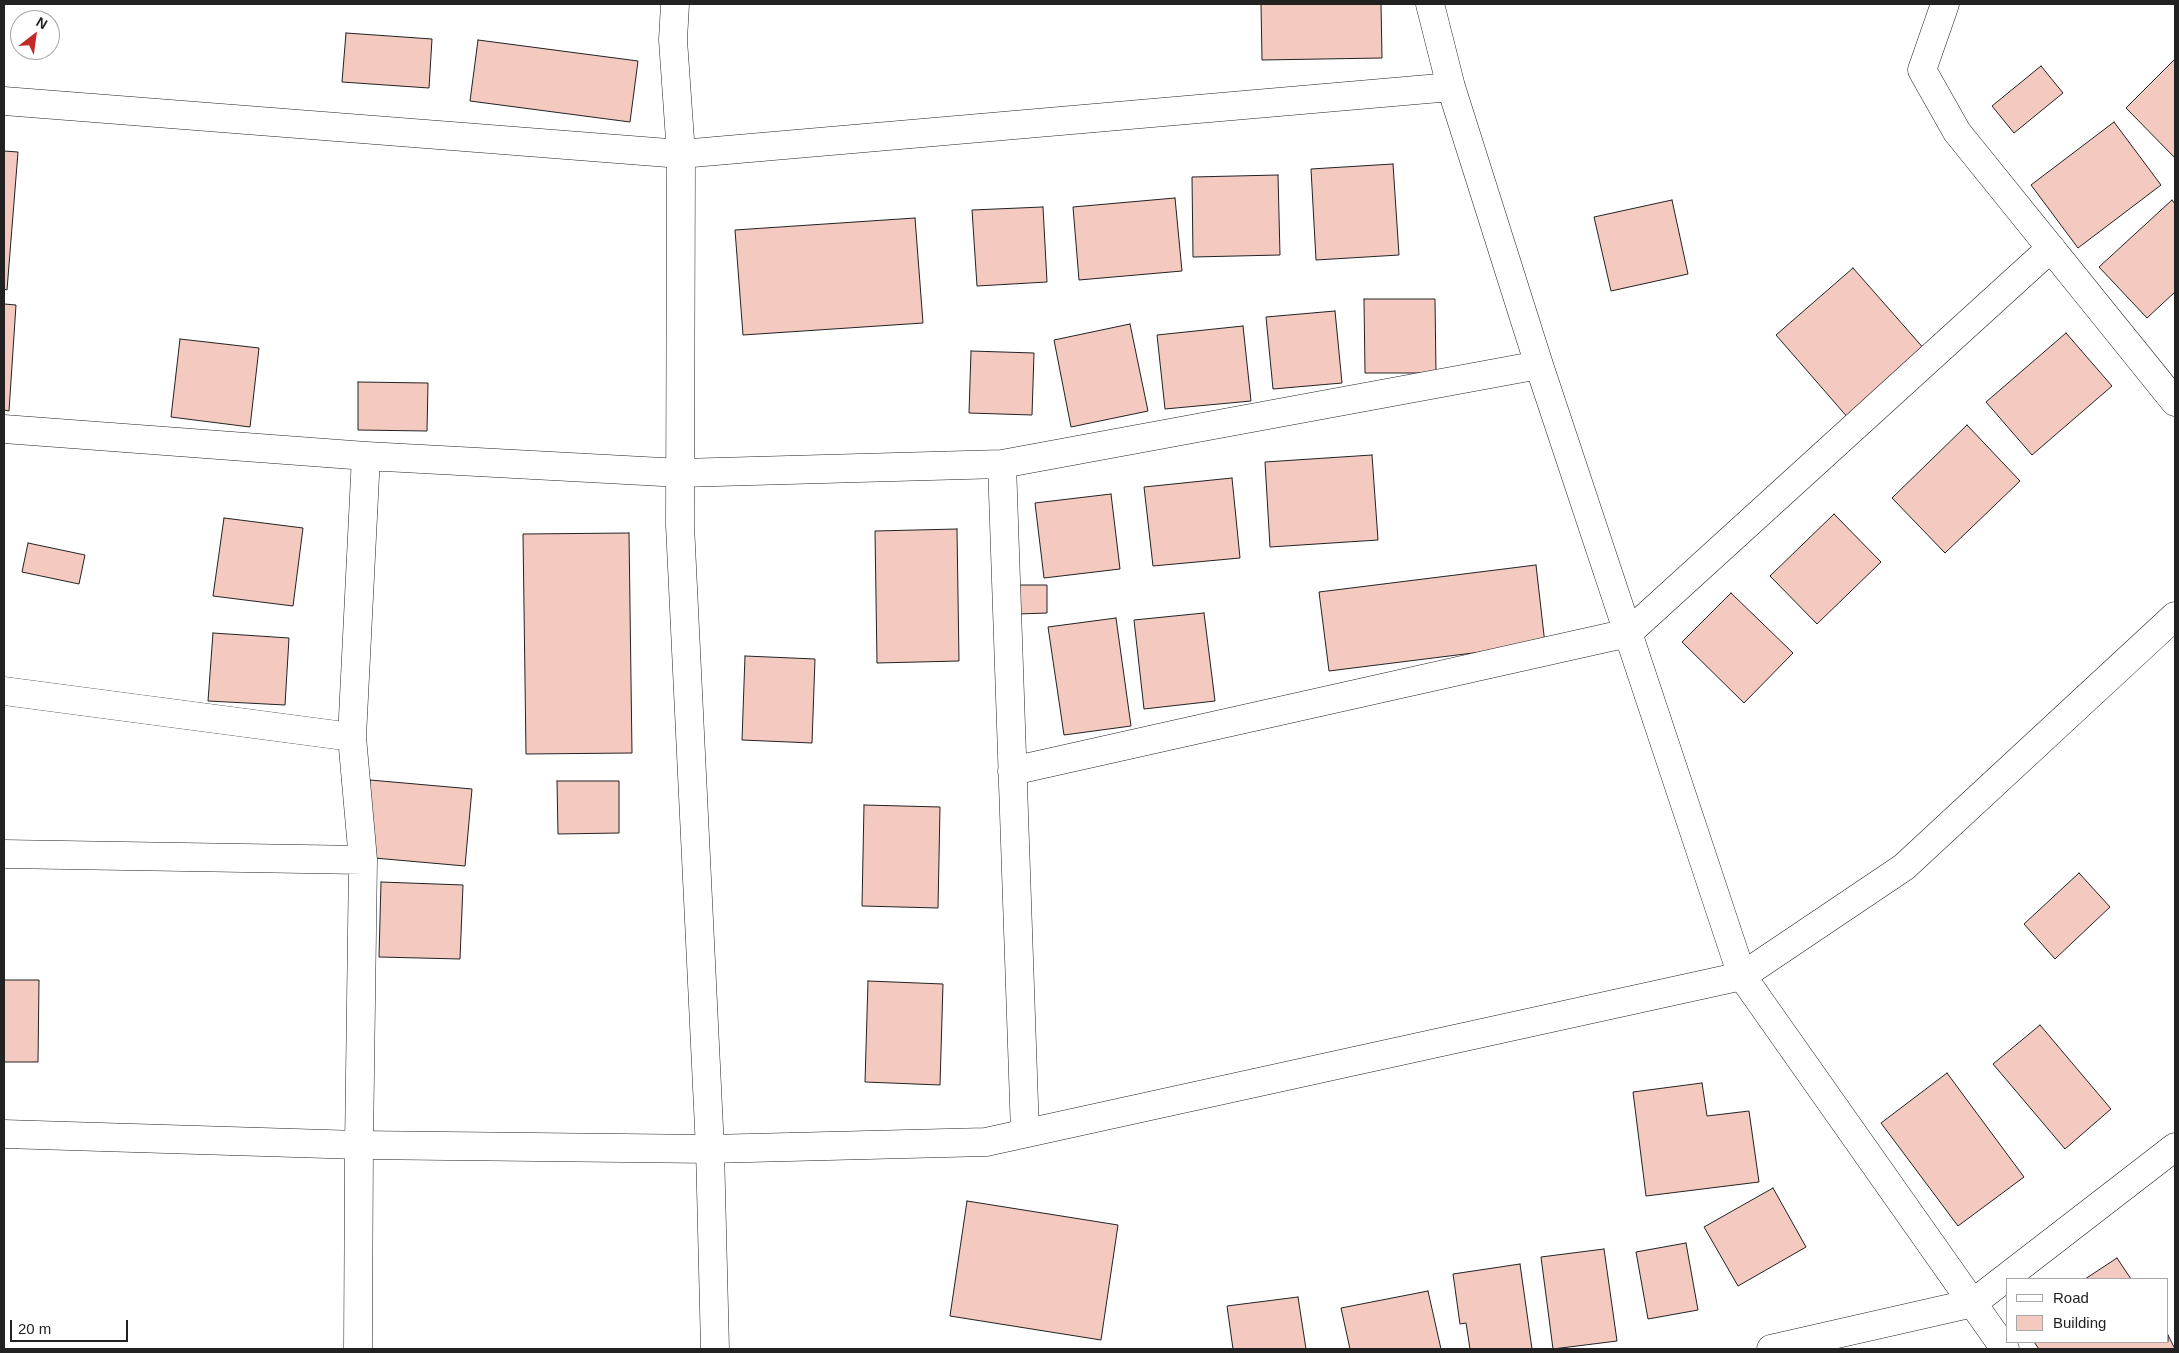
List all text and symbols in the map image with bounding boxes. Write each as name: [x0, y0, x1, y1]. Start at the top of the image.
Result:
north arrow: [10, 10, 60, 60]
text: N: [34, 13, 50, 32]
legend: [2006, 1278, 2169, 1343]
text: Road: [2053, 1289, 2089, 1306]
scale bar: [12, 1310, 130, 1342]
text: Building: [2053, 1314, 2106, 1331]
text: 20 m: [18, 1320, 51, 1337]

